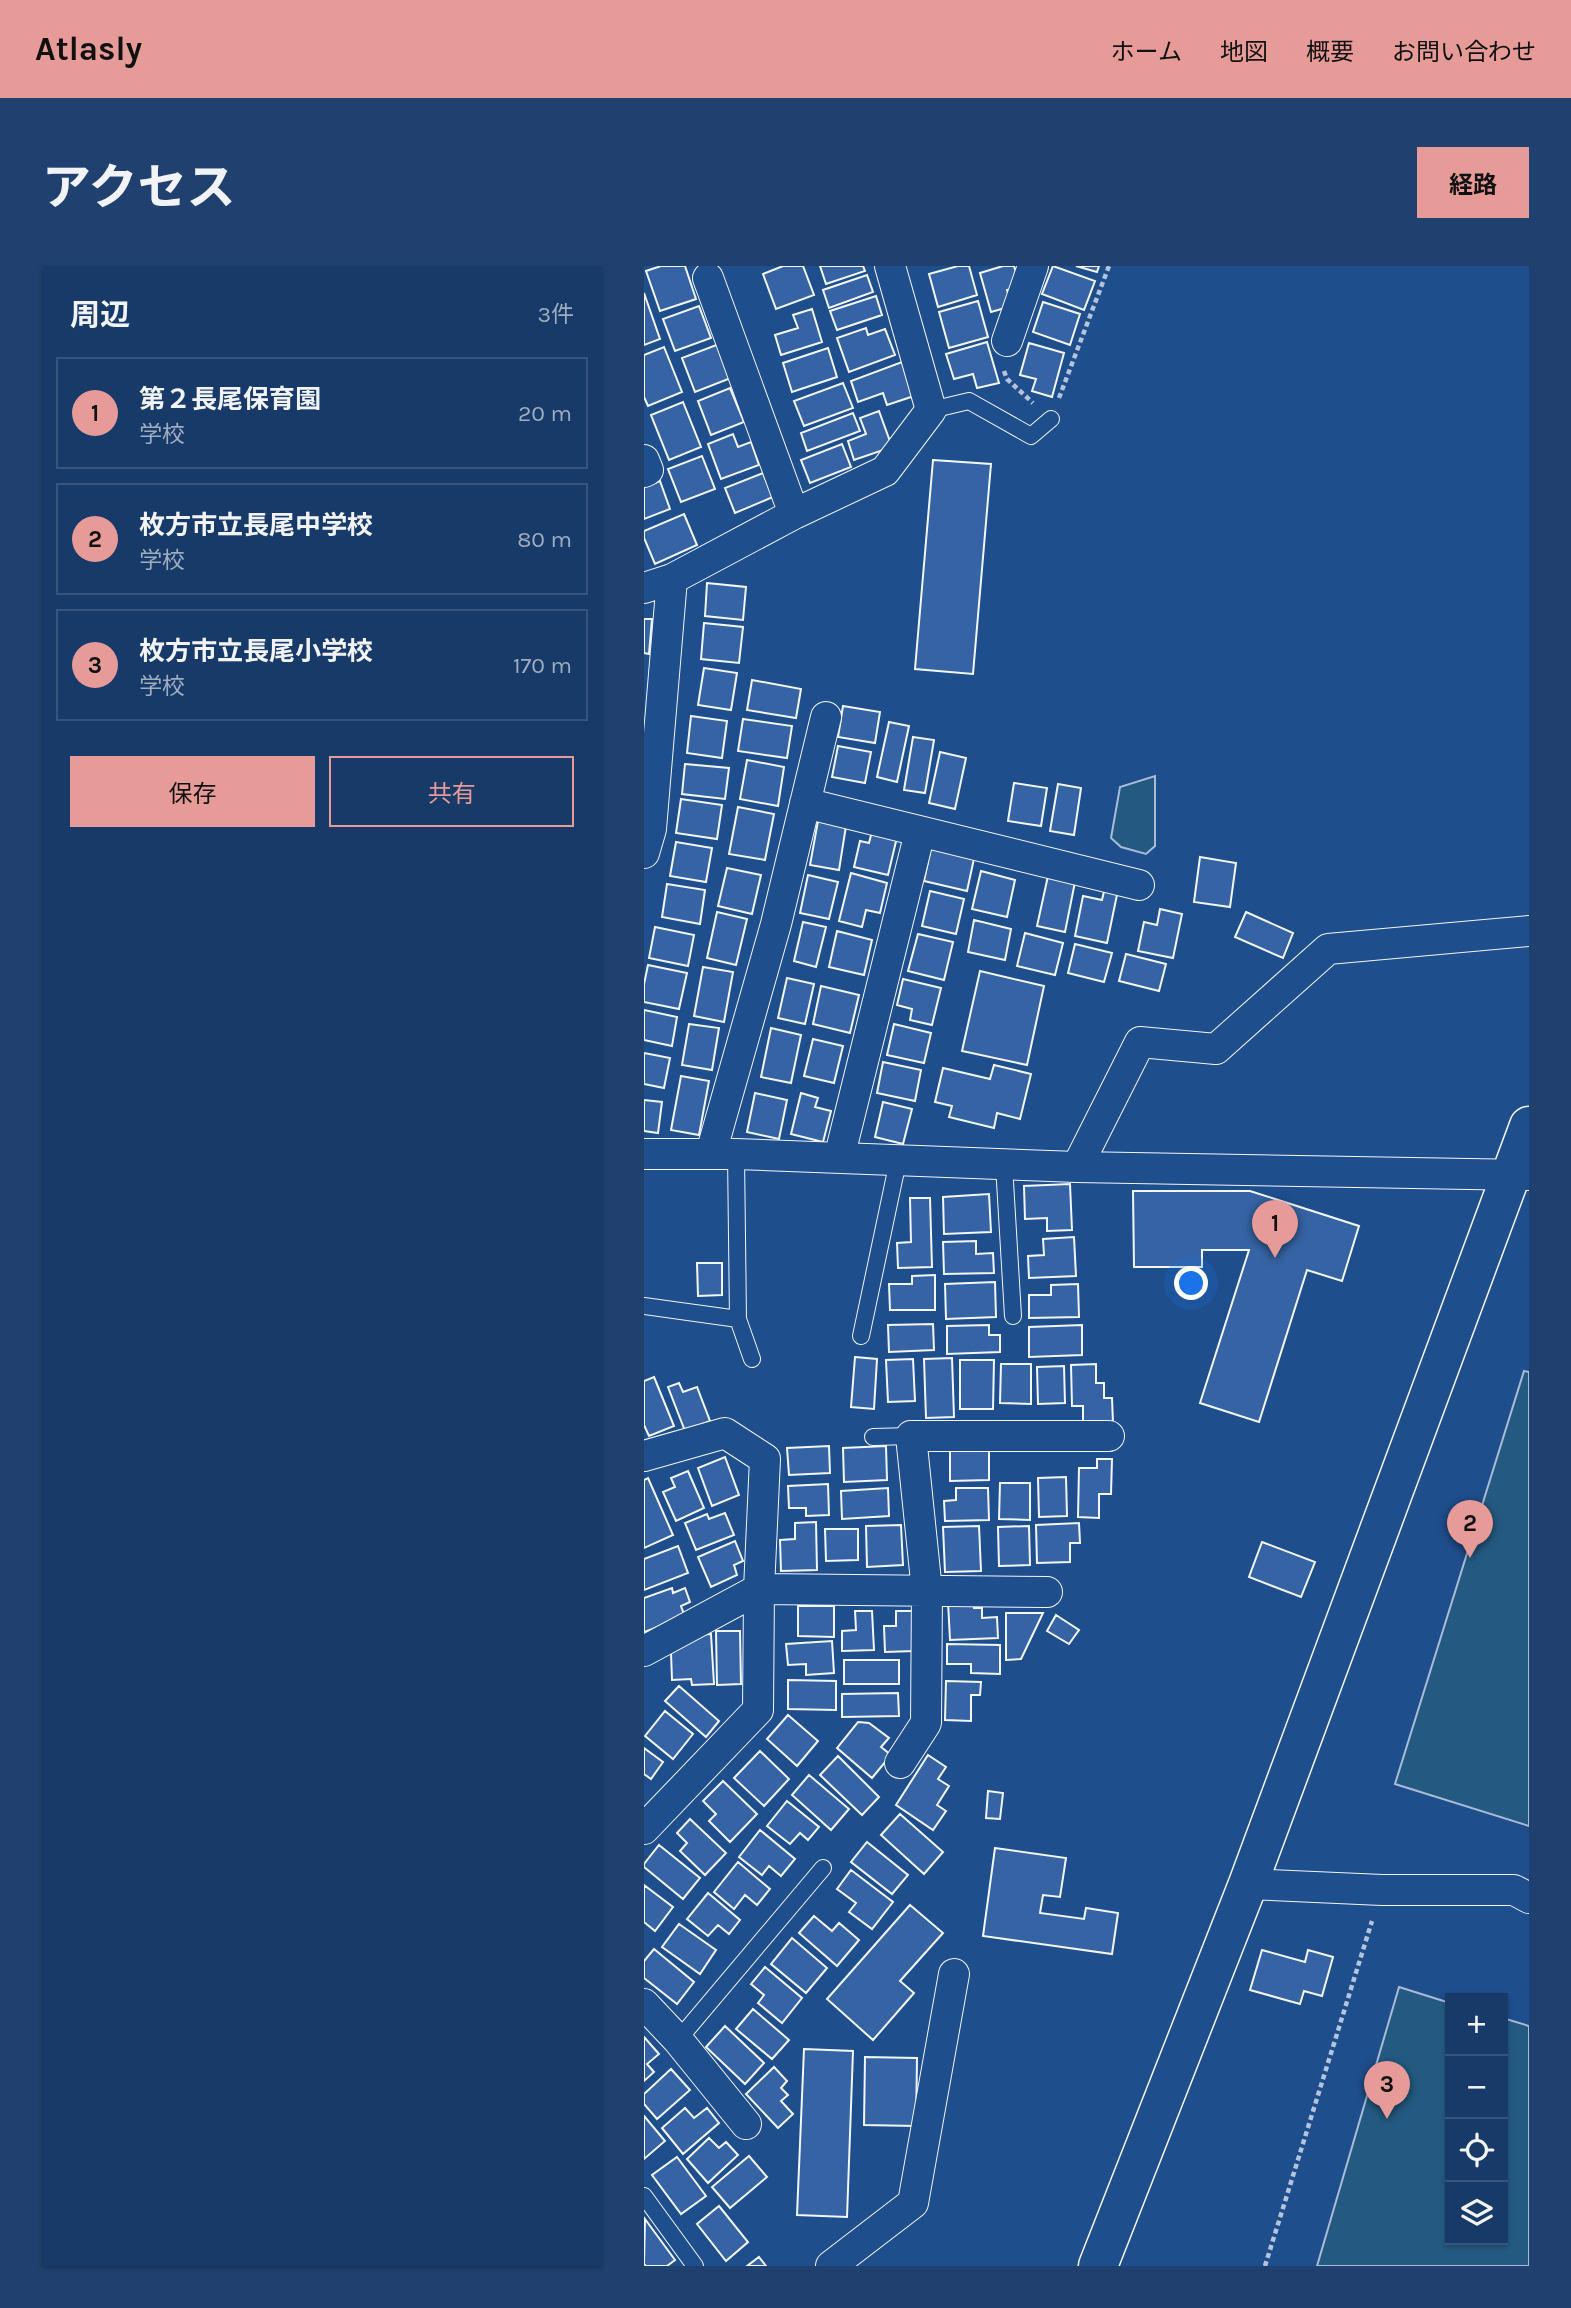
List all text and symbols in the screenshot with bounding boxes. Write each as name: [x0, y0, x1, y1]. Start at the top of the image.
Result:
text: Atlasly: [35, 30, 142, 68]
text: ホーム: [1111, 38, 1182, 66]
text: 地図: [1220, 38, 1268, 66]
text: 概要: [1306, 38, 1354, 66]
text: お問い合わせ: [1392, 38, 1536, 66]
button: 経路: [1417, 147, 1529, 218]
text: アクセス: [42, 159, 236, 216]
text: 周辺: [70, 297, 130, 333]
text: 3件: [537, 301, 574, 328]
text: 第２長尾保育園: [139, 384, 321, 415]
text: 1: [91, 400, 99, 427]
text: 20 m: [518, 400, 572, 427]
text: 学校: [139, 421, 185, 448]
text: 枚方市立長尾中学校: [139, 510, 373, 541]
text: 2: [88, 526, 102, 553]
text: 80 m: [517, 526, 572, 553]
text: 学校: [139, 547, 185, 574]
text: 枚方市立長尾小学校: [139, 636, 373, 667]
text: 3: [88, 652, 102, 679]
text: 170 m: [513, 652, 572, 679]
text: 学校: [139, 673, 185, 700]
button: 保存: [70, 756, 315, 827]
button: 共有: [329, 756, 574, 827]
pin: 1: [1252, 1200, 1298, 1258]
your location: [1174, 1266, 1208, 1300]
pin: 2: [1447, 1500, 1493, 1558]
map controls: [1445, 1993, 1508, 2245]
button: +: [1445, 1993, 1508, 2056]
button: −: [1445, 2056, 1508, 2119]
pin: 3: [1364, 2061, 1410, 2119]
button: locate: [1445, 2119, 1508, 2182]
button: layers: [1445, 2182, 1508, 2245]

